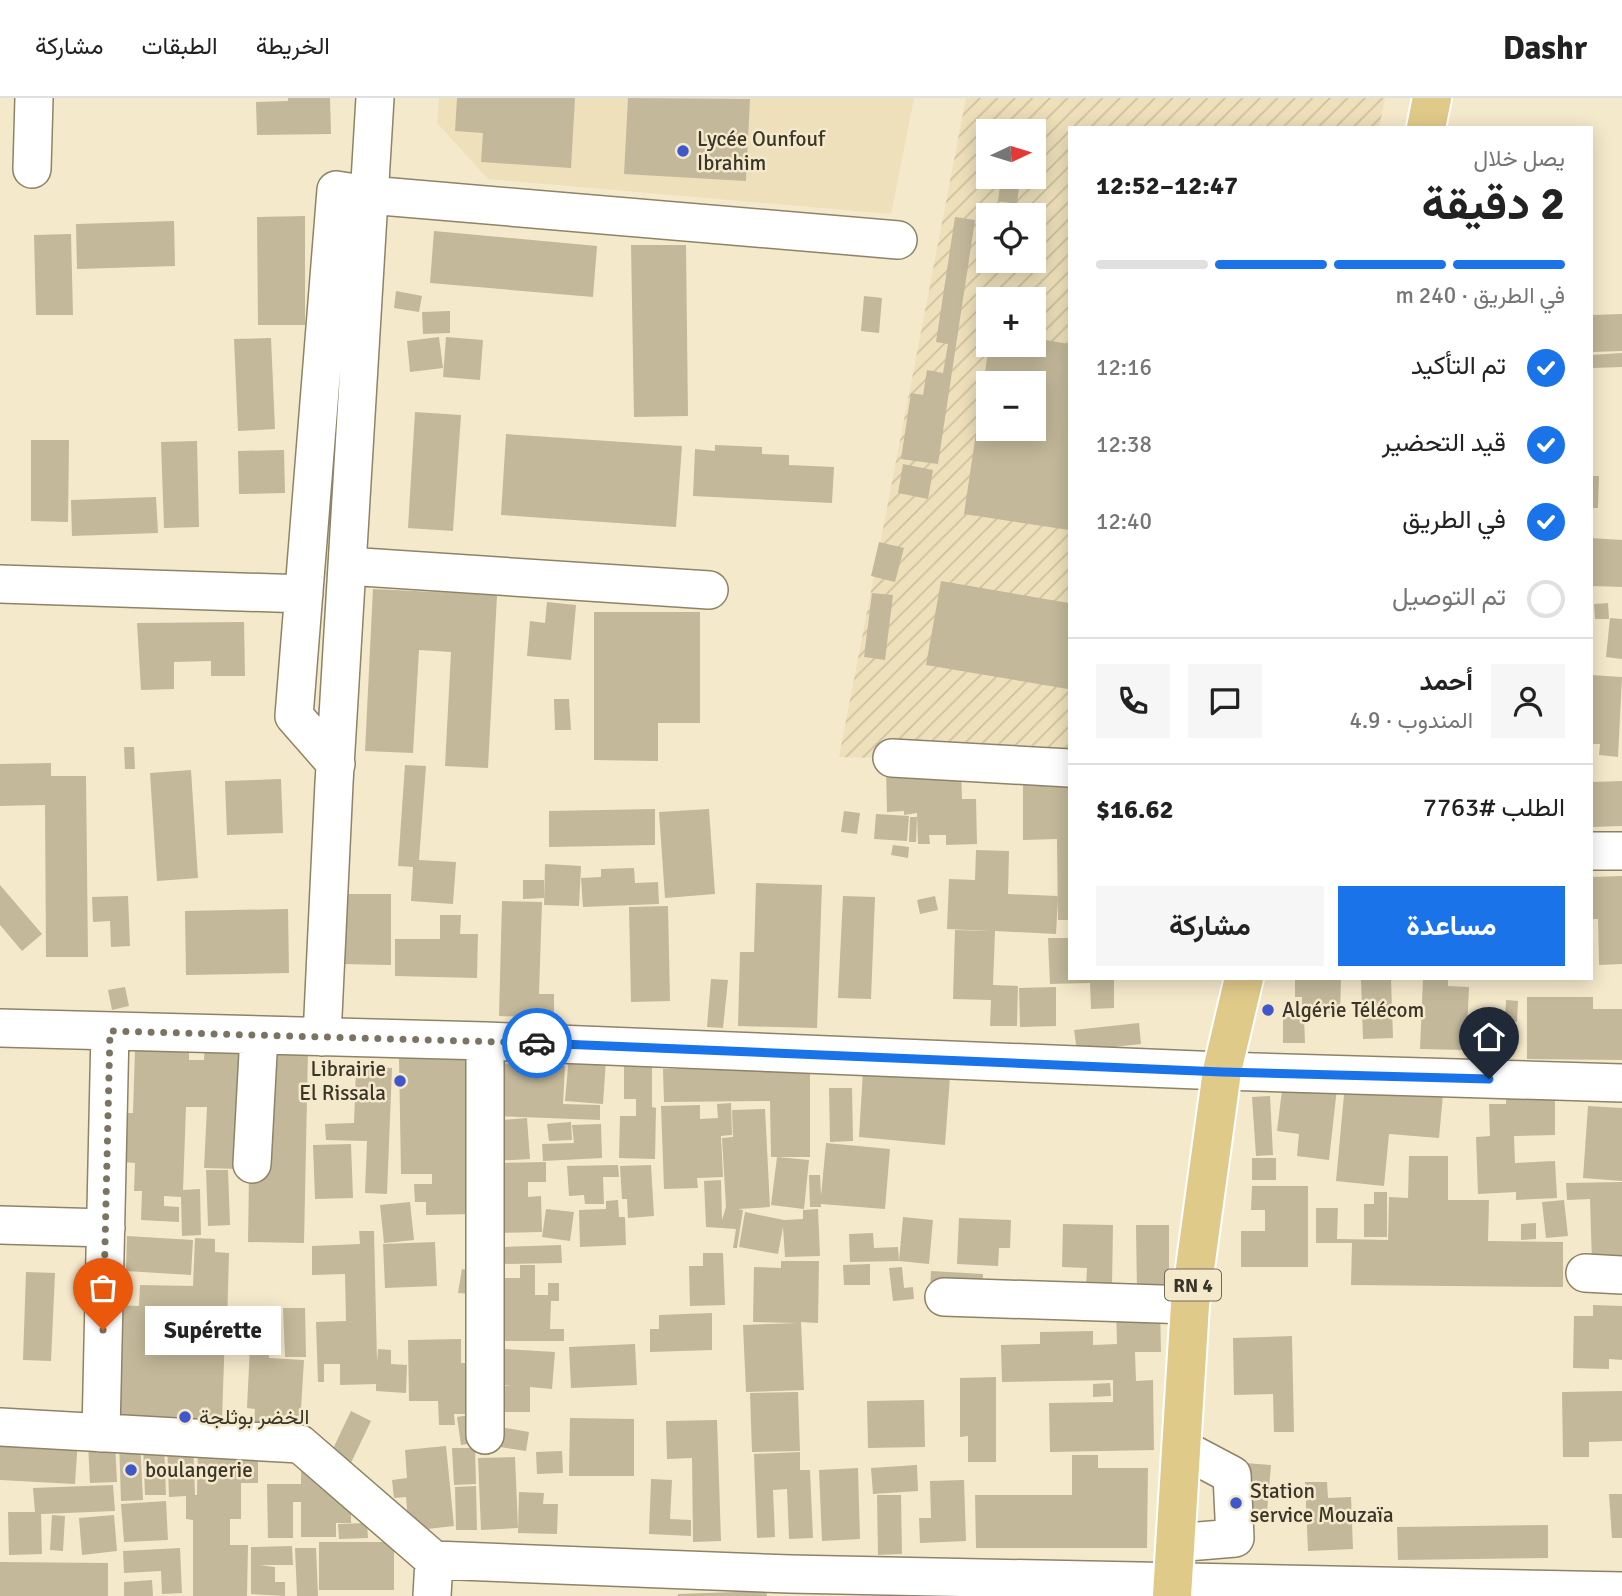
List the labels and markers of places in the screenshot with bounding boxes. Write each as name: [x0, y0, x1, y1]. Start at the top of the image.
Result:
place label: Lycée Ounfouf Ibrahim: [697, 126, 826, 176]
marker: Lycée Ounfouf Ibrahim: [675, 143, 691, 159]
place label: Algérie Télécom: [1282, 997, 1424, 1023]
marker: Algérie Télécom: [1260, 1002, 1276, 1018]
pin: [1459, 1007, 1519, 1079]
place label: Librairie El Rissala: [299, 1056, 386, 1106]
marker: Librairie El Rissala: [392, 1073, 408, 1089]
pin: [73, 1258, 133, 1330]
callout: Supérette: [145, 1306, 282, 1354]
place label: الخضر بوثلجة: [199, 1404, 309, 1430]
marker: الخضر بوثلجة: [177, 1409, 193, 1425]
place label: boulangerie: [145, 1457, 253, 1483]
marker: boulangerie: [123, 1462, 139, 1478]
place label: Station service Mouzaïa: [1250, 1478, 1394, 1528]
marker: Station service Mouzaïa: [1228, 1495, 1244, 1511]

